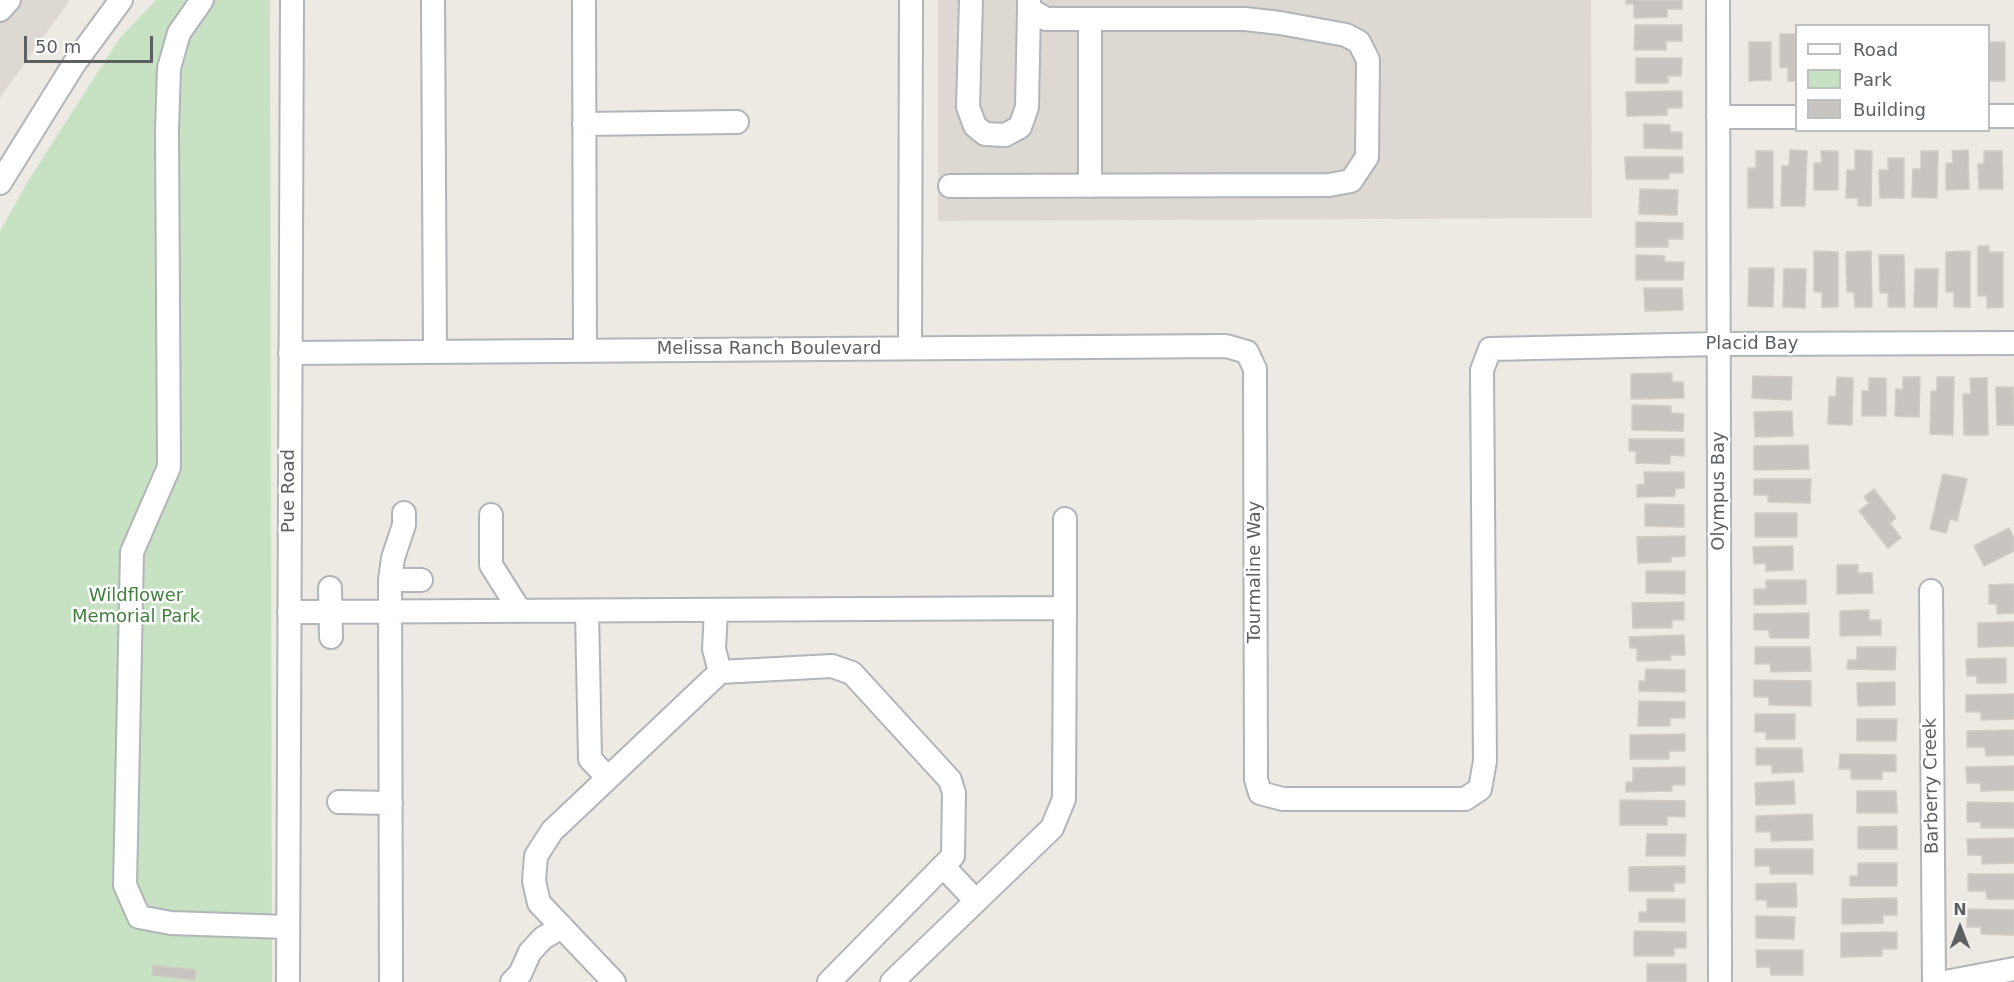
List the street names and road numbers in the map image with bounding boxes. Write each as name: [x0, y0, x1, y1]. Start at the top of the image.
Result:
street label: Placid Bay: [1706, 333, 1798, 355]
street label: Melissa Ranch Boulevard: [657, 338, 881, 360]
street label: Olympus Bay: [1708, 431, 1730, 551]
street label: Pue Road: [278, 449, 300, 533]
street label: Tourmaline Way: [1244, 501, 1266, 643]
street label: Barberry Creek: [1920, 718, 1944, 854]

